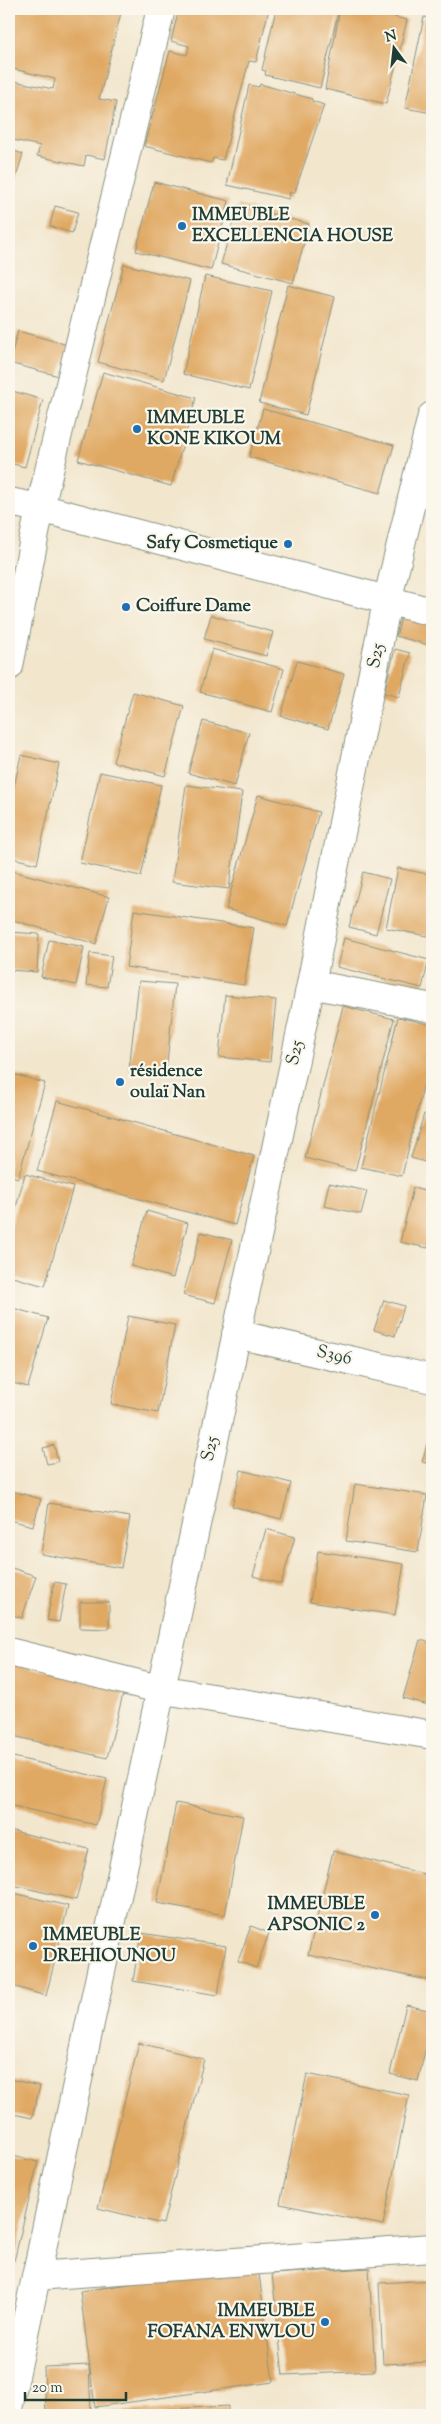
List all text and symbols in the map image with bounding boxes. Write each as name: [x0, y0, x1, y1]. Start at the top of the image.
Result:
north arrow: [368, 22, 418, 72]
text: N: [383, 26, 399, 48]
place label: IMMEUBLE EXCELLENCIA HOUSE: [192, 203, 393, 250]
marker: IMMEUBLE EXCELLENCIA HOUSE: [176, 220, 188, 232]
place label: IMMEUBLE KONE KIKOUM: [147, 406, 282, 453]
marker: IMMEUBLE KONE KIKOUM: [131, 423, 143, 435]
place label: Safy Cosmetique: [146, 531, 279, 557]
marker: Safy Cosmetique: [282, 538, 294, 550]
place label: Coiffure Dame: [136, 594, 251, 620]
marker: Coiffure Dame: [120, 601, 132, 613]
street label: S25: [362, 641, 392, 671]
street label: S25: [281, 1038, 311, 1068]
place label: résidence oulaï Nan: [130, 1059, 206, 1106]
marker: résidence oulaï Nan: [114, 1076, 126, 1088]
street label: S396: [314, 1339, 354, 1373]
street label: S25: [196, 1434, 226, 1464]
place label: IMMEUBLE APSONIC 2: [267, 1892, 366, 1939]
marker: IMMEUBLE APSONIC 2: [369, 1909, 381, 1921]
place label: IMMEUBLE DREHIOUNOU: [43, 1923, 176, 1970]
marker: IMMEUBLE DREHIOUNOU: [27, 1940, 39, 1952]
place label: IMMEUBLE FOFANA ENWLOU: [147, 2299, 315, 2346]
marker: IMMEUBLE FOFANA ENWLOU: [319, 2316, 331, 2328]
scale bar: [25, 2369, 126, 2401]
text: 20 m: [32, 2378, 63, 2399]

